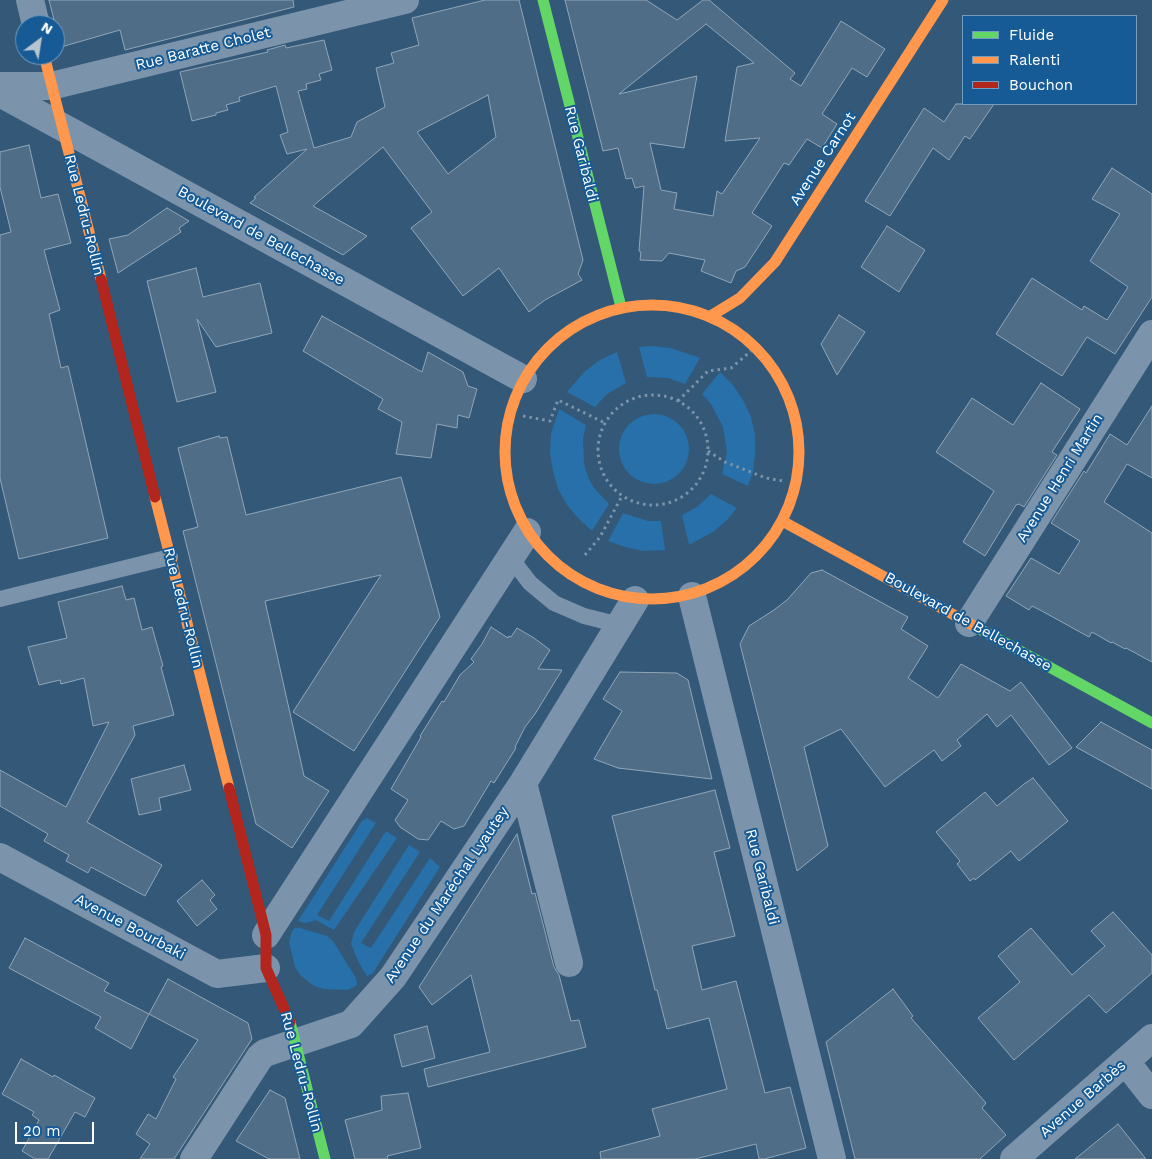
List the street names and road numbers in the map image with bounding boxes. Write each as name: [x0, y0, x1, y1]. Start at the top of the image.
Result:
street label: Rue Baratte Cholet: [134, 24, 272, 74]
street label: Rue Garibaldi: [560, 104, 602, 204]
street label: Avenue Carnot: [786, 109, 860, 209]
street label: Rue Ledru-Rollin: [60, 153, 108, 277]
street label: Boulevard de Bellechasse: [175, 183, 347, 289]
street label: Avenue Henri Martin: [1013, 410, 1107, 546]
street label: Rue Ledru-Rollin: [159, 546, 207, 670]
street label: Boulevard de Bellechasse: [882, 569, 1054, 675]
street label: Avenue du Maréchal Lyautey: [381, 803, 513, 987]
street label: Rue Garibaldi: [741, 827, 783, 927]
street label: Avenue Bourbaki: [72, 890, 188, 964]
street label: Rue Ledru-Rollin: [276, 1010, 326, 1134]
street label: Avenue Barbès: [1036, 1057, 1130, 1141]

